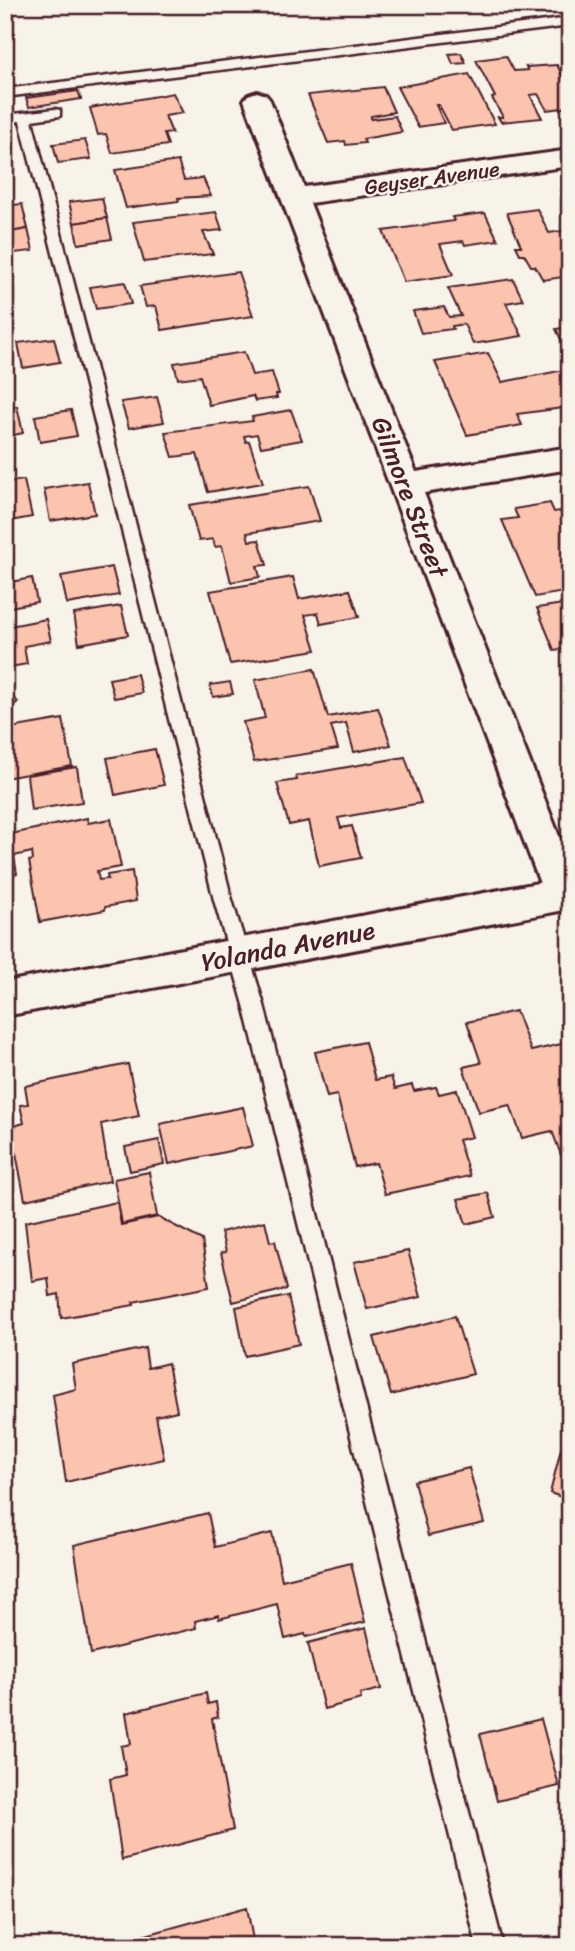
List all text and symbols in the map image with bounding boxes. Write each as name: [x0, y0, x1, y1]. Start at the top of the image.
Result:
street label: Geyser Avenue: [362, 150, 502, 206]
street label: Gilmore Street: [358, 410, 462, 586]
street label: Yolanda Avenue: [197, 907, 379, 985]

